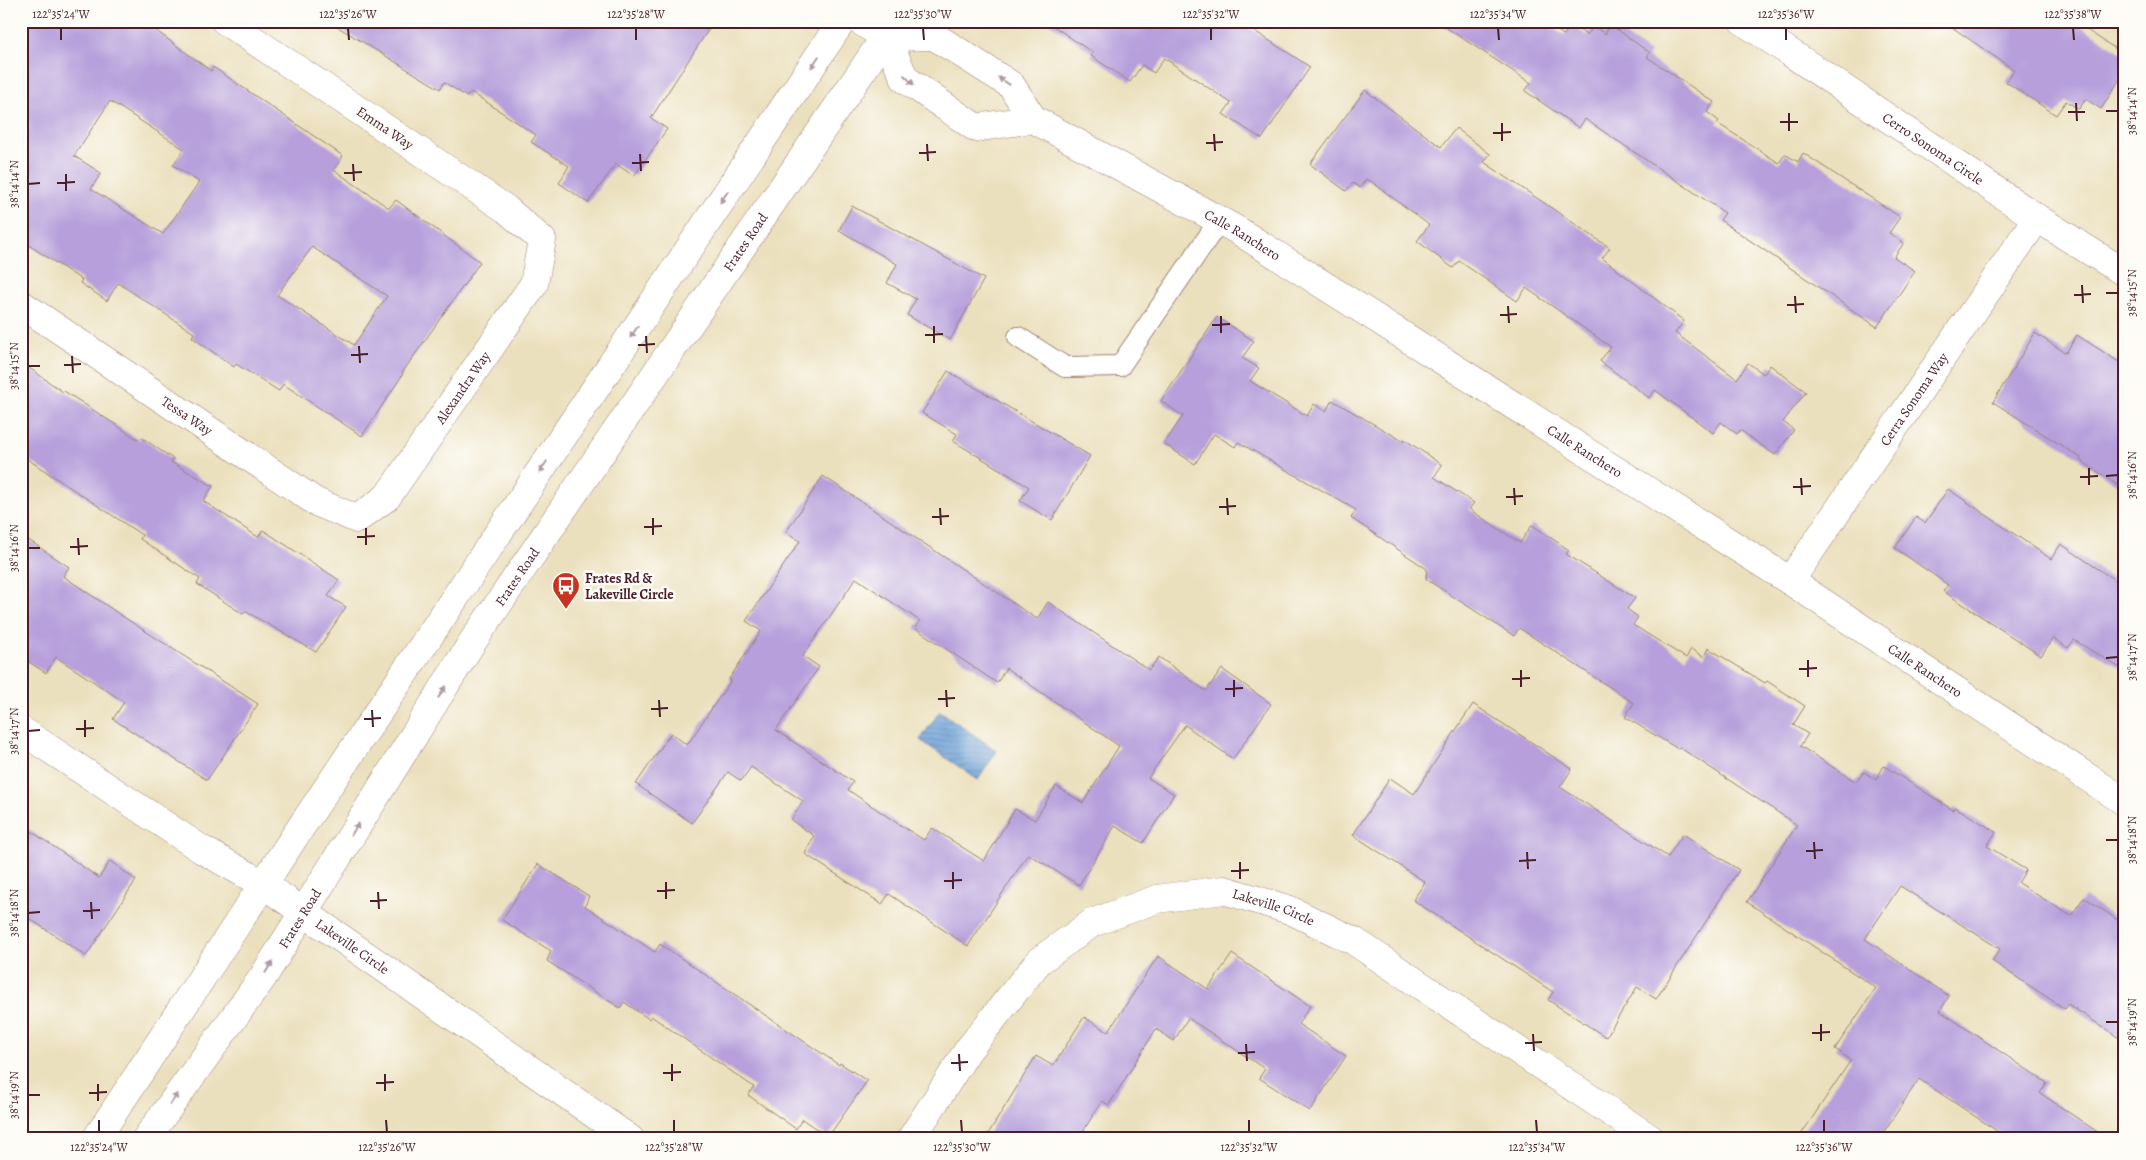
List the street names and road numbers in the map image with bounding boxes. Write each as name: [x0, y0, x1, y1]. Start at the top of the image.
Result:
street label: Emma Way: [353, 102, 418, 154]
street label: Cerro Sonoma Circle: [1879, 108, 1988, 189]
street label: Calle Ranchero: [1201, 205, 1284, 265]
street label: Frates Road: [718, 209, 772, 275]
street label: Alexandra Way: [430, 347, 495, 428]
street label: Cerra Sonoma Way: [1875, 348, 1953, 449]
street label: Tessa Way: [158, 391, 217, 440]
street label: Calle Ranchero: [1544, 420, 1626, 482]
street label: Frates Road: [490, 543, 544, 610]
street label: Calle Ranchero: [1884, 639, 1966, 702]
street label: Frates Road: [274, 884, 326, 952]
street label: Lakeville Circle: [1230, 884, 1318, 930]
street label: Lakeville Circle: [312, 914, 393, 979]

